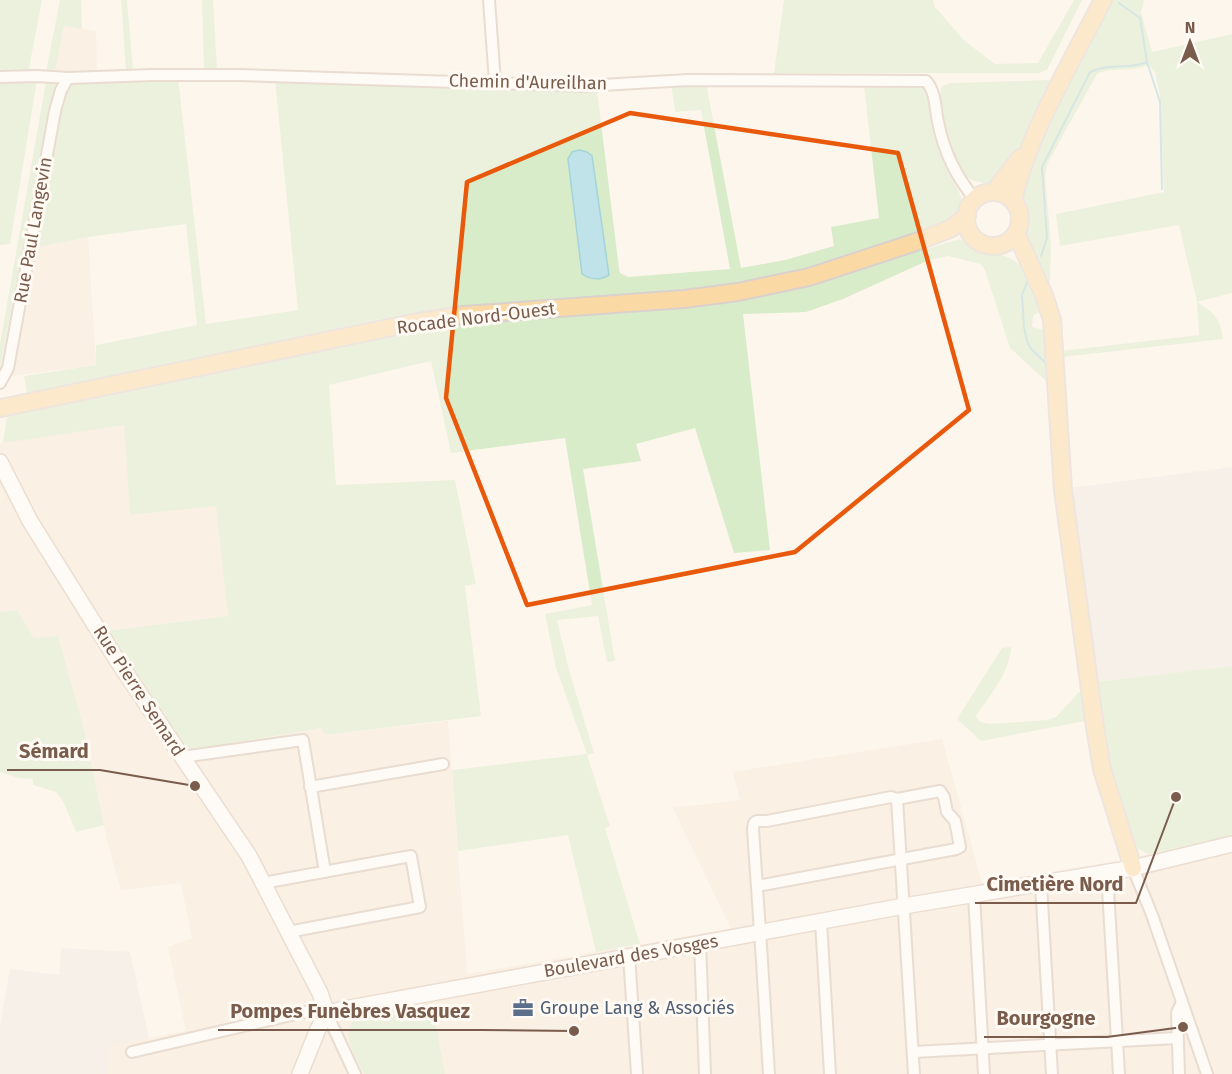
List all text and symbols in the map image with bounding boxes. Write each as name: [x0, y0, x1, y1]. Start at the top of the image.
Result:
north arrow: [1160, 12, 1220, 72]
text: N: [1185, 18, 1195, 37]
street label: Chemin d'Aureilhan: [449, 70, 607, 94]
street label: Rue Paul Langevin: [9, 155, 57, 305]
street label: Rocade Nord-Ouest: [395, 297, 557, 339]
street label: Rue Pierre Semard: [89, 622, 189, 760]
callout: Sémard: [7, 732, 100, 770]
text: Sémard: [19, 739, 89, 763]
callout: Cimetière Nord: [975, 865, 1136, 903]
text: Cimetière Nord: [986, 872, 1124, 896]
street label: Boulevard des Vosges: [542, 930, 720, 982]
callout: Pompes Funèbres Vasquez: [218, 992, 482, 1030]
office icon: Groupe Lang & Associés: [511, 996, 535, 1020]
place label: Groupe Lang & Associés: [540, 997, 735, 1019]
text: Pompes Funèbres Vasquez: [230, 999, 470, 1023]
callout: Bourgogne: [984, 999, 1107, 1037]
text: Bourgogne: [996, 1006, 1096, 1030]

